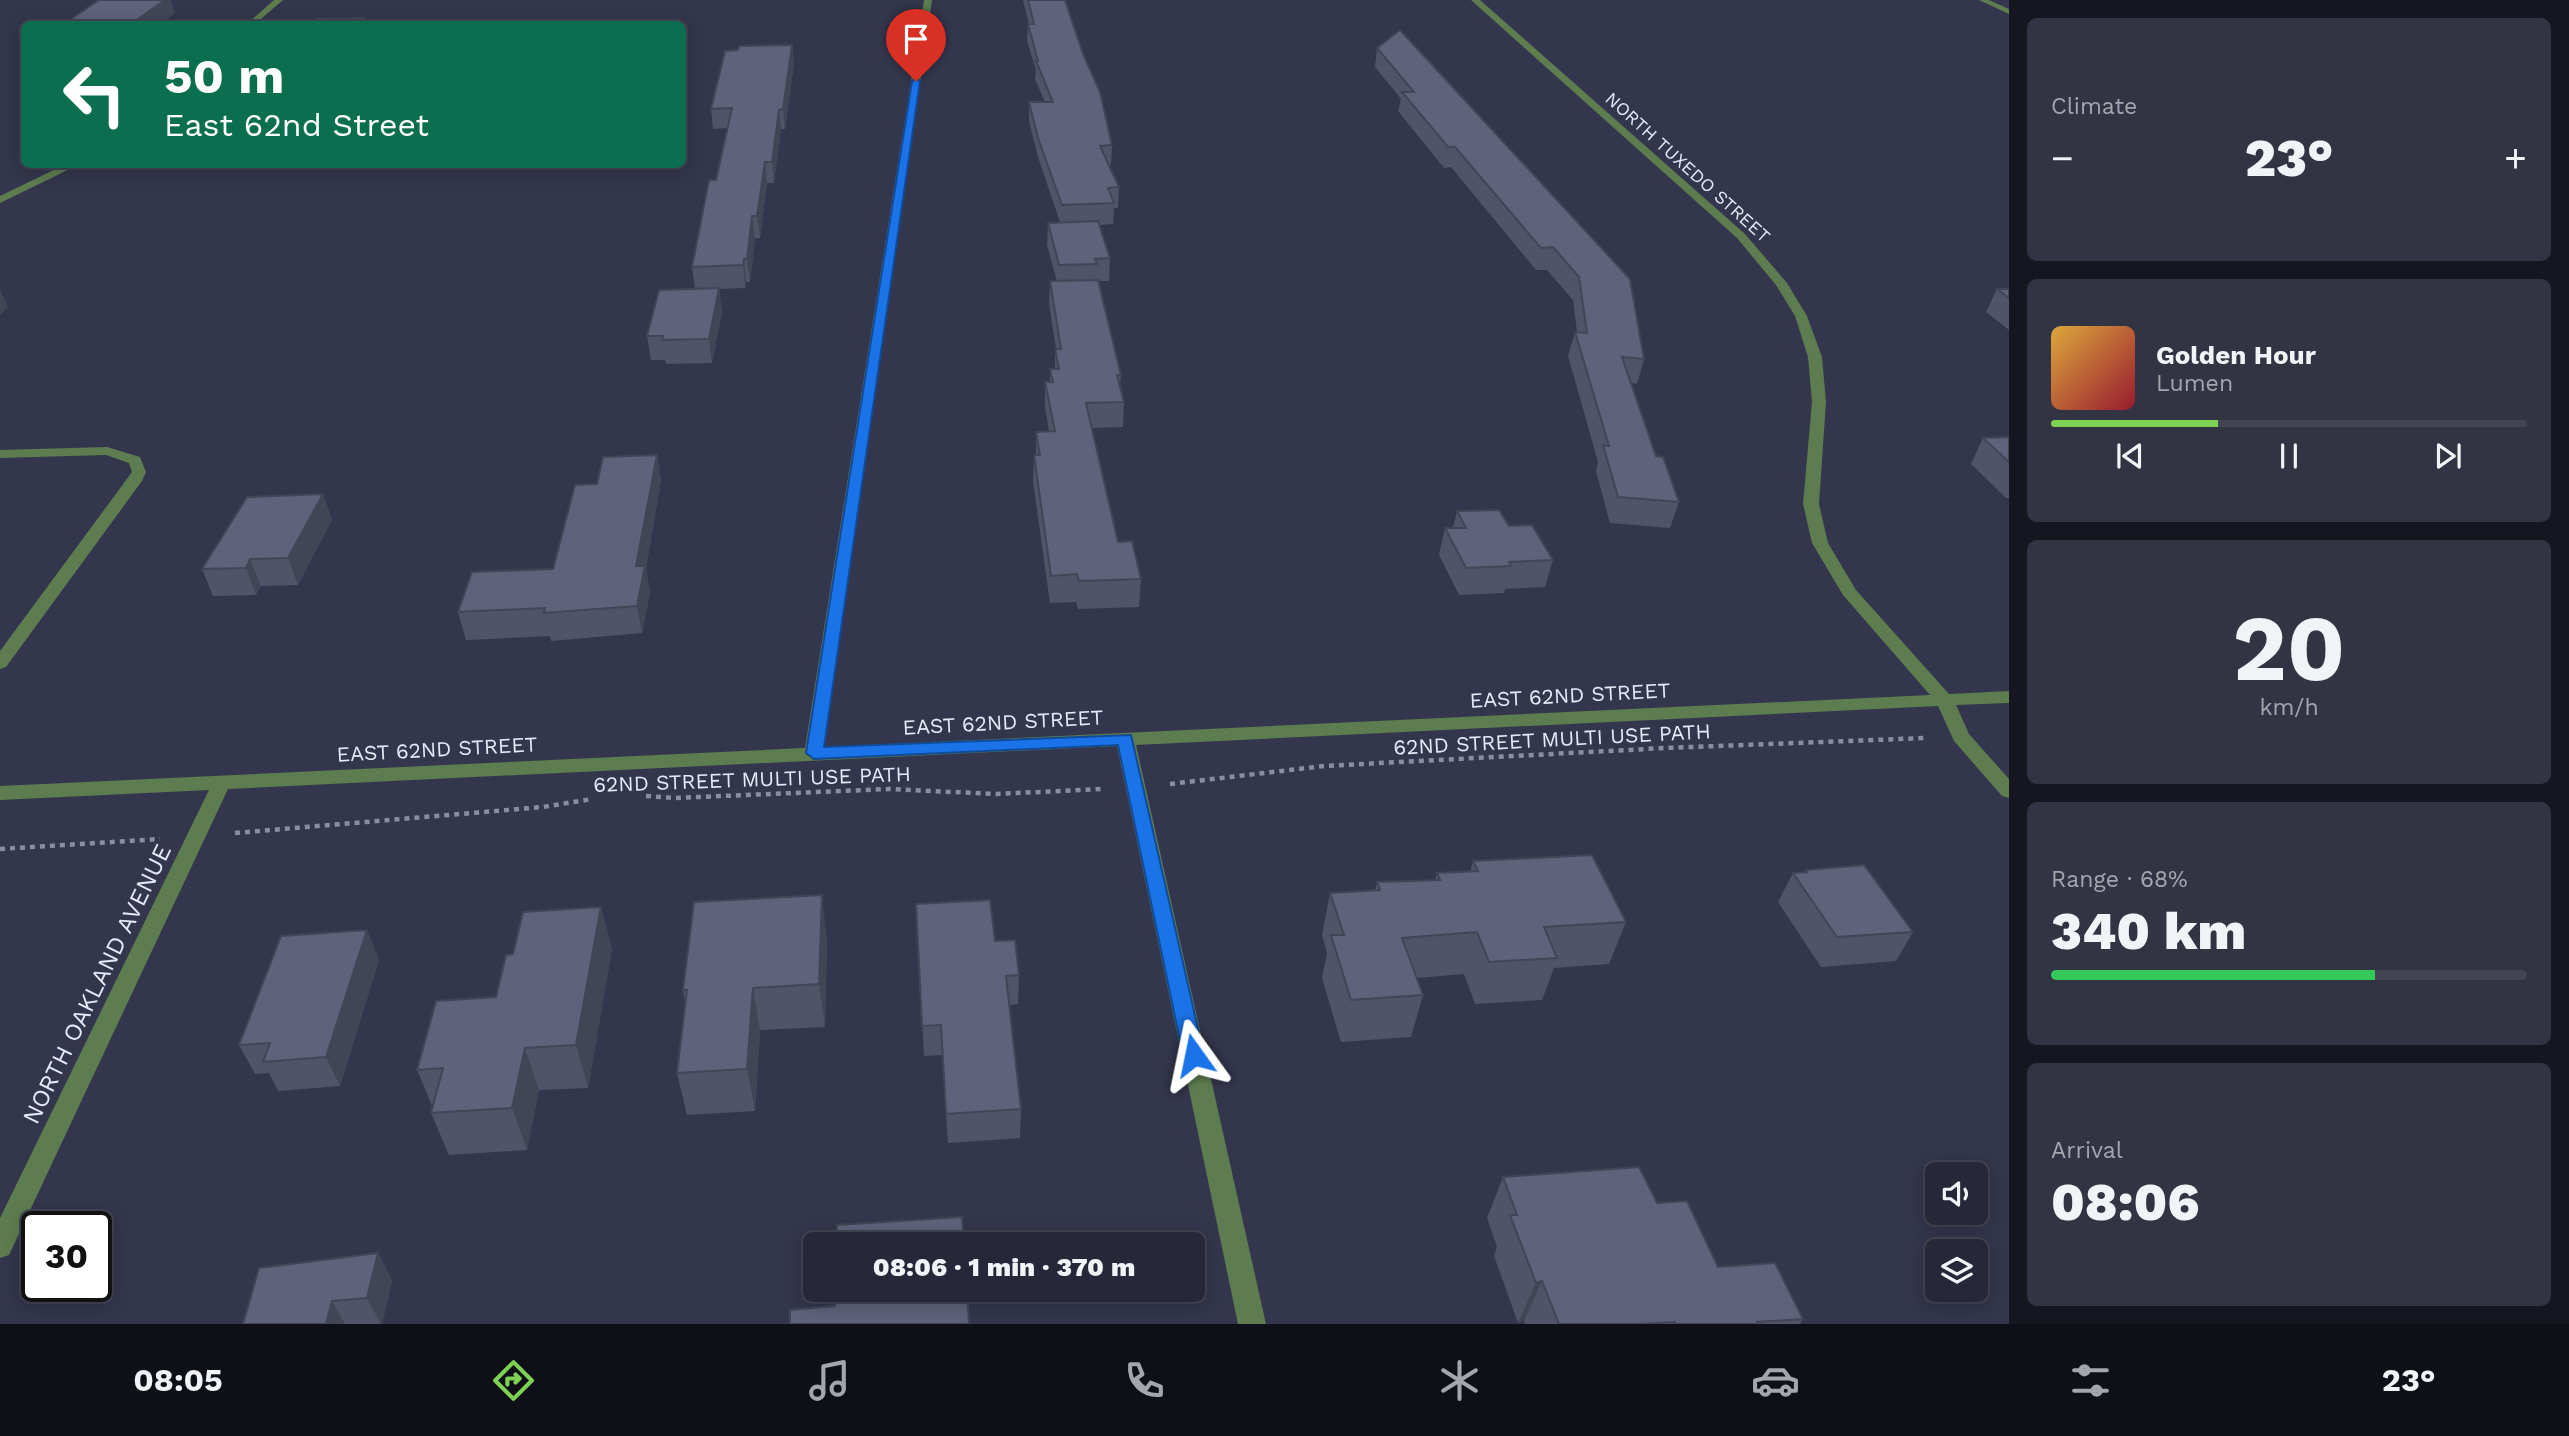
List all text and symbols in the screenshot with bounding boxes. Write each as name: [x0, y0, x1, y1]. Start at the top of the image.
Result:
pin: [886, 9, 946, 81]
icon: arrive: [897, 20, 935, 58]
text: 50 m: [164, 47, 284, 105]
icon: left: [49, 49, 140, 140]
street label: NORTH TUXEDO STREET: [1601, 88, 1775, 247]
text: Climate: [2051, 93, 2137, 120]
text: East 62nd Street: [164, 106, 429, 144]
text: 23°: [2245, 128, 2333, 189]
text: −: [2051, 136, 2074, 180]
text: +: [2504, 136, 2527, 180]
text: Golden Hour: [2156, 340, 2316, 370]
text: Lumen: [2156, 370, 2233, 397]
icon: previous: [2111, 437, 2149, 475]
icon: pause: [2270, 437, 2308, 475]
icon: next: [2429, 437, 2467, 475]
text: 20: [2233, 595, 2345, 702]
street label: EAST 62ND STREET: [1469, 677, 1671, 713]
text: km/h: [2259, 694, 2319, 721]
street label: EAST 62ND STREET: [902, 704, 1104, 740]
street label: 62ND STREET MULTI USE PATH: [1393, 718, 1711, 760]
street label: EAST 62ND STREET: [336, 731, 538, 767]
street label: 62ND STREET MULTI USE PATH: [593, 761, 911, 797]
street label: NORTH OAKLAND AVENUE: [17, 840, 177, 1128]
text: Range · 68%: [2051, 866, 2188, 893]
text: 340 km: [2051, 901, 2246, 962]
position arrow: [1157, 1018, 1231, 1092]
text: Arrival: [2051, 1137, 2123, 1164]
map controls: [1925, 1162, 1988, 1302]
button: sound: [1925, 1162, 1988, 1225]
text: 08:06: [2051, 1172, 2200, 1233]
speed limit sign: 30: [21, 1211, 112, 1302]
button: layers: [1925, 1239, 1988, 1302]
text: 08:06 · 1 min · 370 m: [873, 1252, 1135, 1282]
icon: directions: [489, 1356, 538, 1405]
icon: music: [805, 1356, 854, 1405]
icon: phone: [1120, 1356, 1169, 1405]
icon: climate: [1435, 1356, 1484, 1405]
icon: car: [1751, 1356, 1800, 1405]
icon: filters: [2066, 1356, 2115, 1405]
text: 08:05: [133, 1361, 223, 1399]
text: 23°: [2382, 1361, 2436, 1399]

